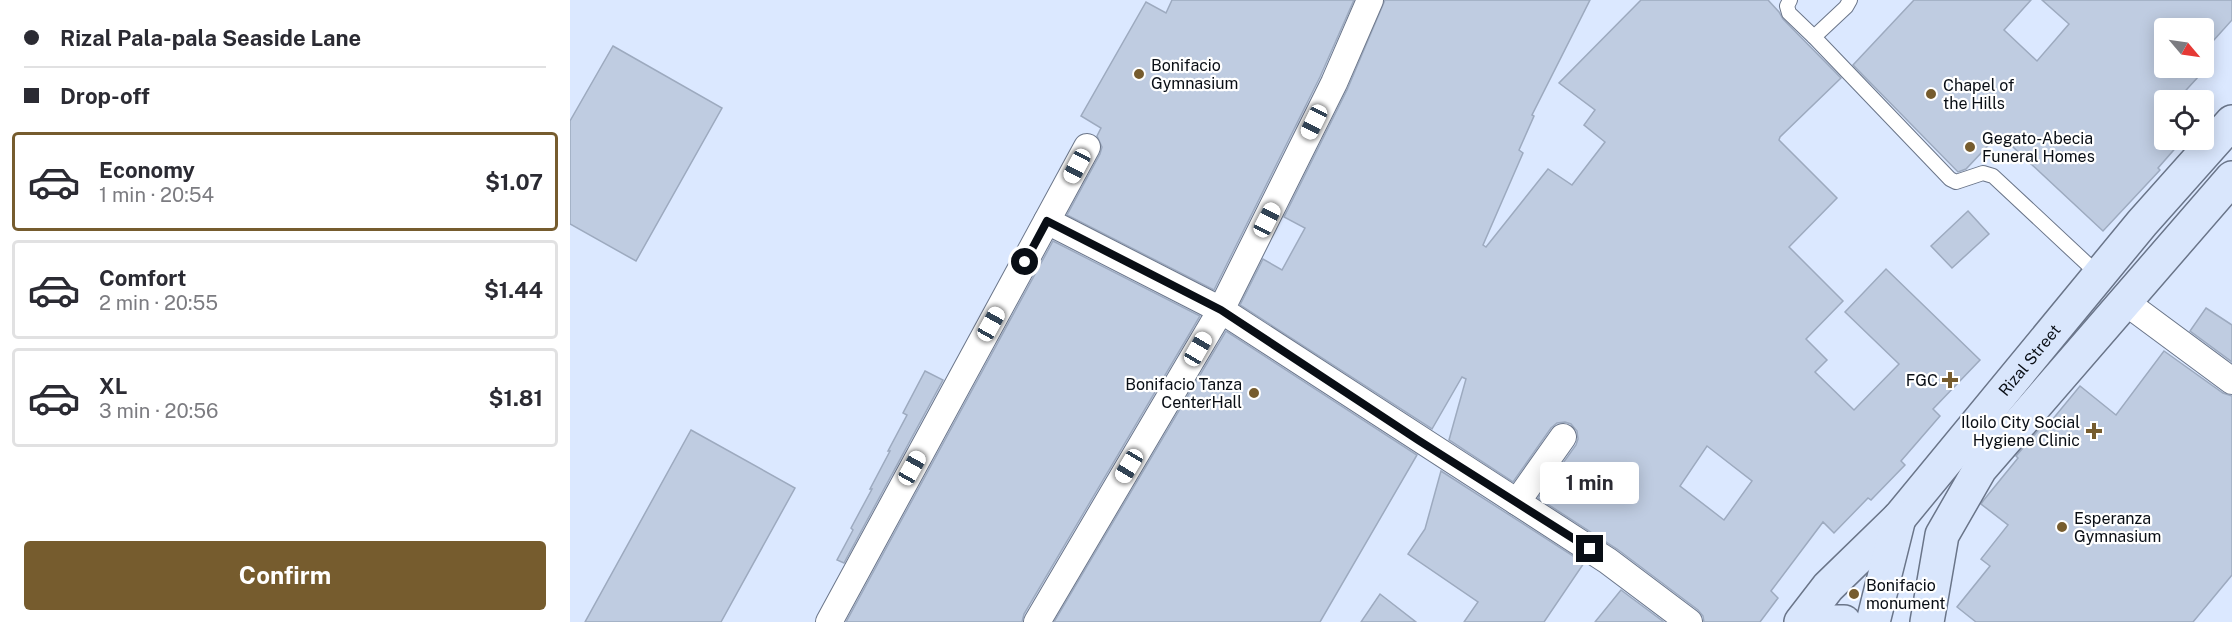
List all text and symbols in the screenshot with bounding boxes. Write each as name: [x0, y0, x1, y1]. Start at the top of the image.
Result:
north arrow: [2154, 18, 2214, 78]
map controls: [2154, 18, 2214, 150]
text: Rizal Pala-pala Seaside Lane: [60, 25, 361, 51]
place label: Bonifacio Gymnasium: [1151, 56, 1238, 93]
marker: Bonifacio Gymnasium: [1132, 67, 1146, 81]
place label: Chapel of the Hills: [1943, 76, 2014, 113]
text: Drop-off: [60, 83, 150, 109]
marker: Chapel of the Hills: [1924, 87, 1938, 101]
button: locate: [2154, 90, 2214, 150]
car: [1298, 102, 1330, 142]
place label: Gegato-Abecia Funeral Homes: [1982, 129, 2095, 166]
marker: Gegato-Abecia Funeral Homes: [1963, 140, 1977, 154]
car: [1061, 146, 1093, 186]
icon: car: [27, 155, 81, 209]
text: Economy: [99, 157, 195, 183]
text: $1.07: [485, 169, 543, 195]
text: 1 min · 20:54: [99, 183, 214, 207]
car: [1251, 200, 1283, 240]
route start: [1011, 248, 1038, 275]
icon: car: [27, 263, 81, 317]
text: Comfort: [99, 265, 186, 291]
text: $1.44: [484, 277, 543, 303]
text: 2 min · 20:55: [99, 291, 218, 315]
car: [974, 304, 1008, 344]
street label: Rizal Street: [1994, 320, 2064, 400]
car: [1181, 329, 1215, 369]
icon: car: [27, 371, 81, 425]
place label: FGC: [1906, 371, 1938, 390]
text: XL: [99, 373, 127, 399]
marker: FGC: [1943, 373, 1957, 387]
place label: Bonifacio Tanza CenterHall: [1125, 375, 1242, 412]
text: $1.81: [489, 385, 543, 411]
marker: Bonifacio Tanza CenterHall: [1247, 386, 1261, 400]
text: 3 min · 20:56: [99, 399, 219, 423]
place label: Iloilo City Social Hygiene Clinic: [1961, 413, 2080, 450]
marker: Iloilo City Social Hygiene Clinic: [2085, 422, 2103, 440]
car: [1112, 446, 1146, 486]
car: [895, 448, 929, 488]
callout: 1 min: [1540, 462, 1640, 504]
text: 1 min: [1565, 471, 1614, 495]
place label: Esperanza Gymnasium: [2074, 509, 2161, 546]
marker: Esperanza Gymnasium: [2055, 520, 2069, 534]
route end: [1576, 535, 1603, 562]
button: Confirm: [24, 541, 546, 610]
place label: Bonifacio monument: [1866, 576, 1946, 613]
marker: Bonifacio monument: [1847, 587, 1861, 601]

